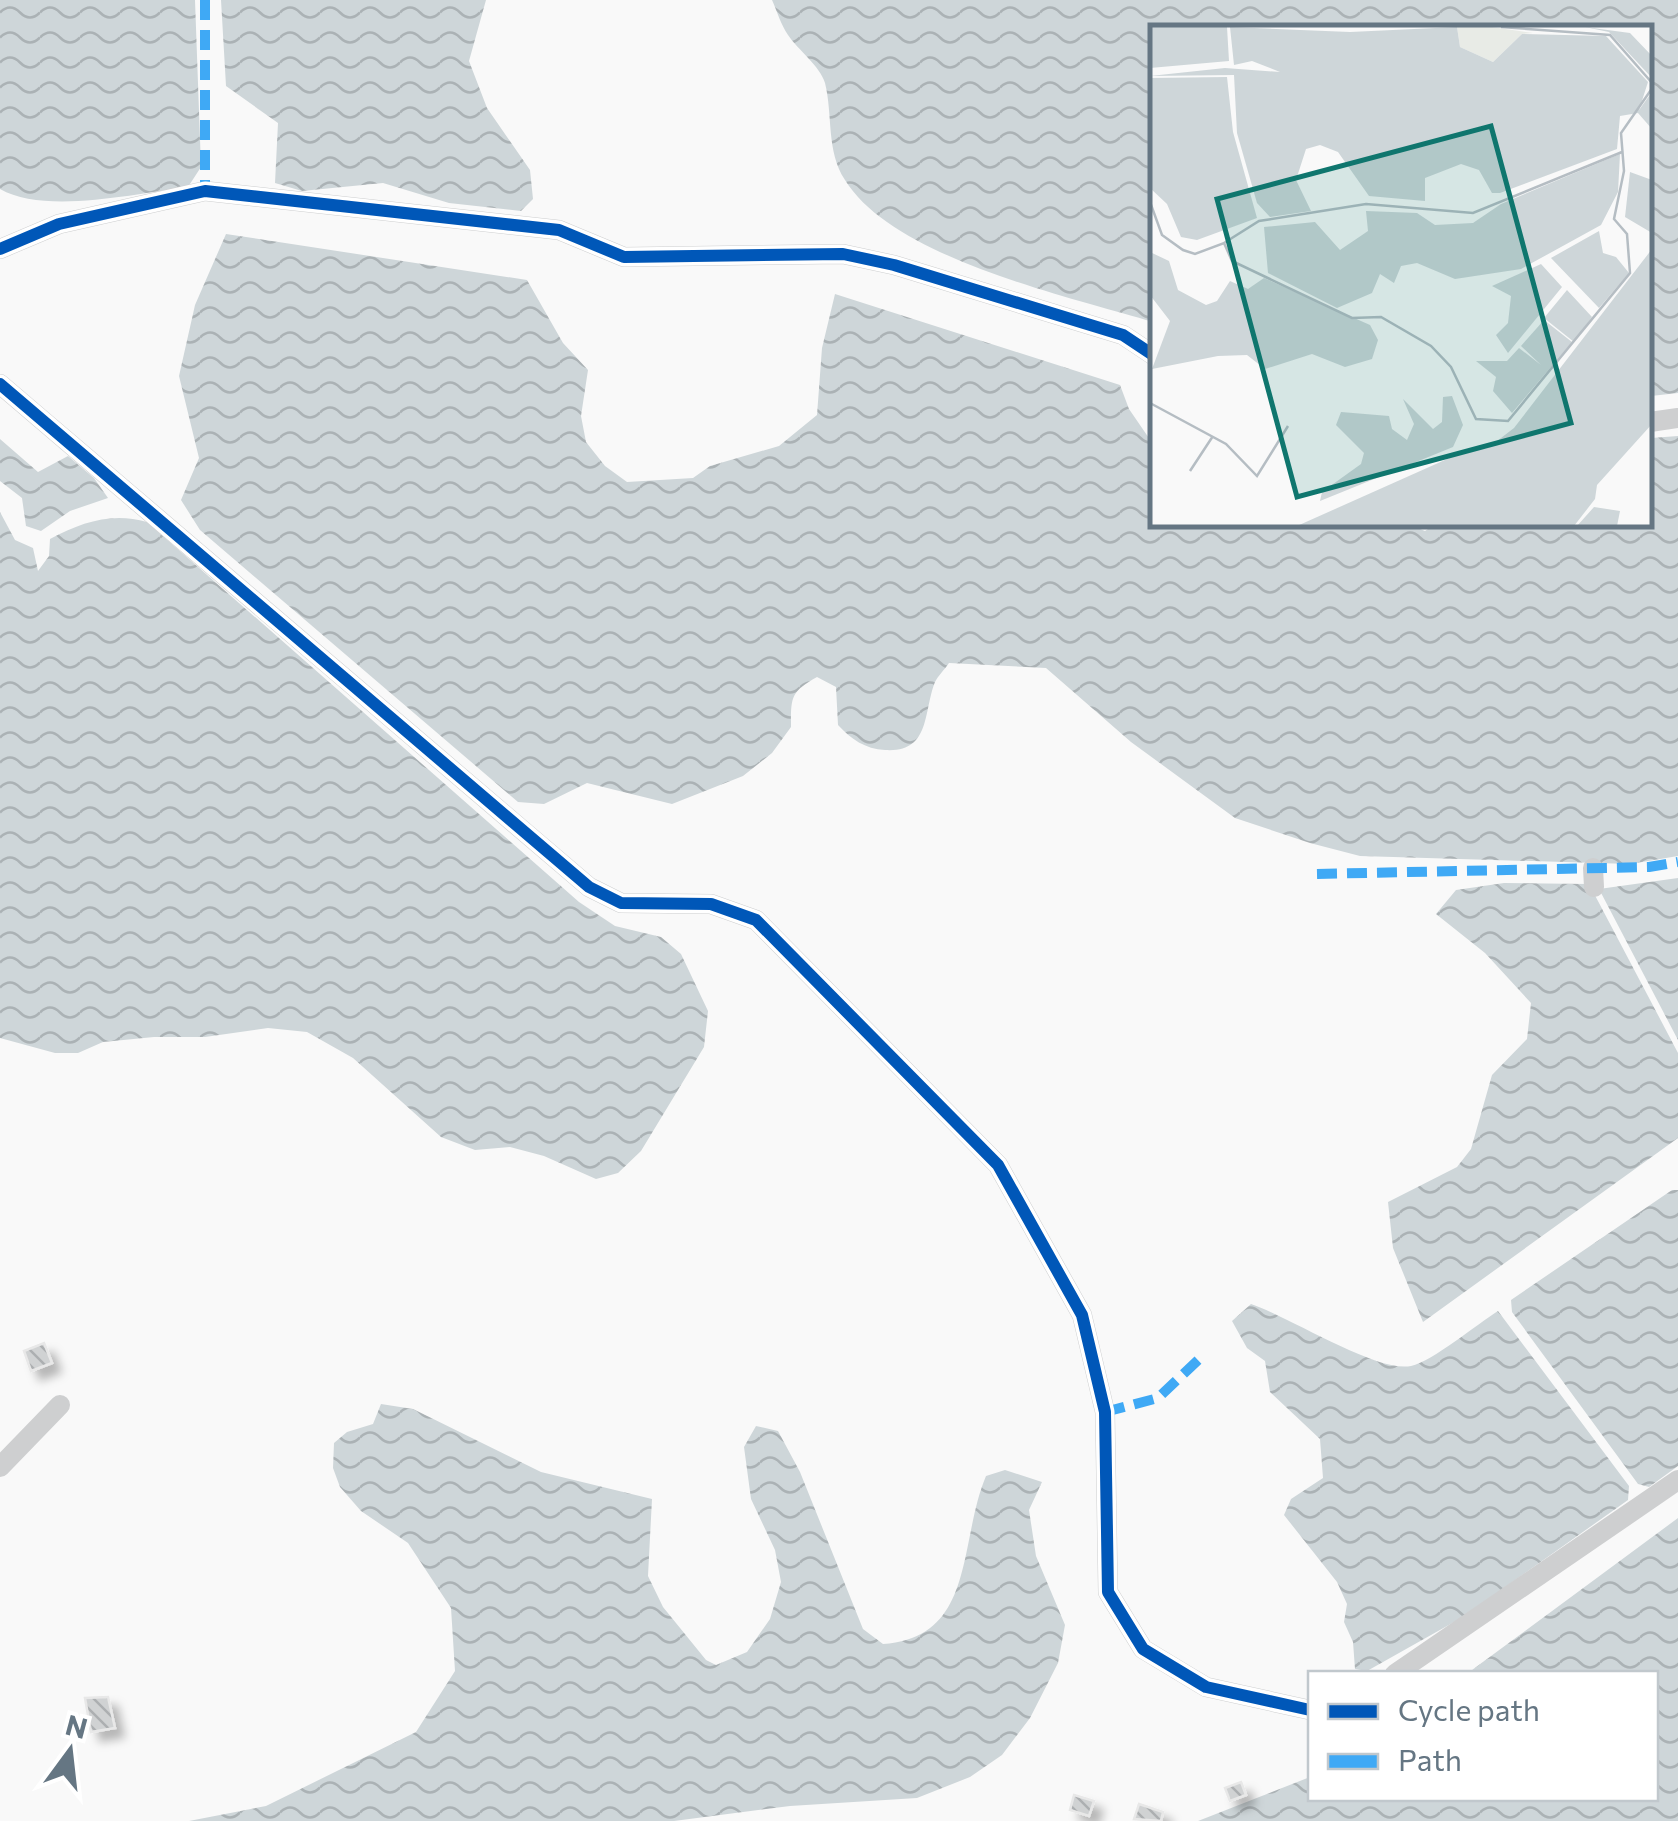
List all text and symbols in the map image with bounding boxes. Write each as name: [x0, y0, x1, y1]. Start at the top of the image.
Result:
inset map: [1150, 25, 1653, 528]
legend: [1308, 1671, 1658, 1801]
text: Cycle path: [1398, 1690, 1540, 1727]
north arrow: [20, 1701, 120, 1801]
text: N: [62, 1707, 91, 1745]
text: Path: [1398, 1740, 1462, 1777]

